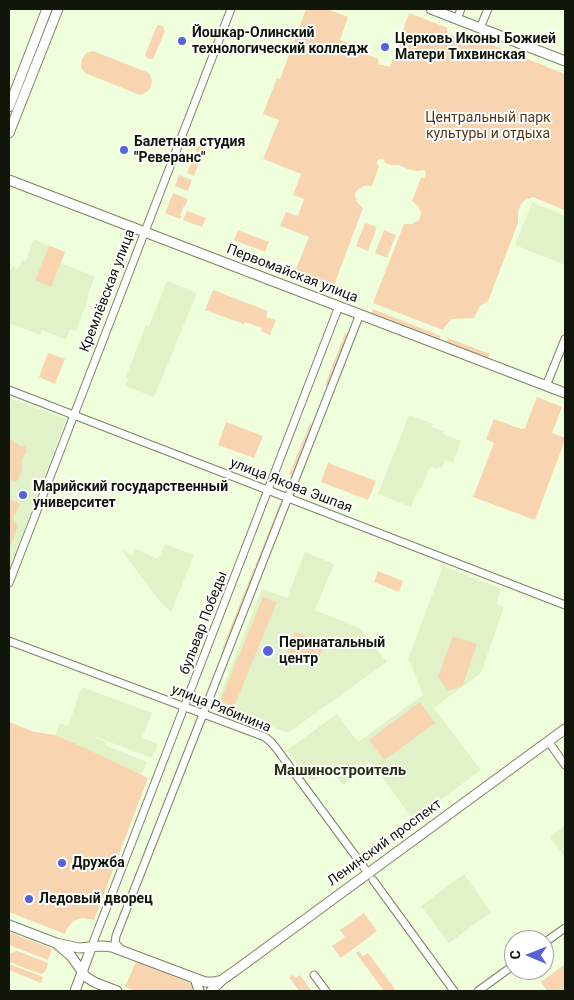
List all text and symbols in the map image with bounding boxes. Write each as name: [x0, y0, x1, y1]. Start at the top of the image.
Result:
place label: Йошкар-Олинский технологический колледж: [192, 25, 368, 58]
place label: Церковь Иконы Божией Матери Тихвинская: [395, 31, 556, 64]
marker: Йошкар-Олинский технологический колледж: [176, 35, 188, 47]
marker: Церковь Иконы Божией Матери Тихвинская: [379, 41, 391, 53]
park label: Центральный парк культуры и отдыха: [425, 110, 551, 142]
place label: Балетная студия "Реверанс": [134, 134, 245, 166]
marker: Балетная студия "Реверанс": [118, 144, 130, 156]
street label: Кремлёвская улица: [77, 227, 139, 355]
street label: Первомайская улица: [224, 241, 360, 307]
street label: улица Якова Эшпая: [228, 455, 354, 517]
place label: Марийский государственный университет: [33, 479, 228, 512]
marker: Марийский государственный университет: [17, 489, 29, 501]
street label: бульвар Победы: [177, 569, 231, 677]
place label: Перинатальный центр: [279, 635, 385, 668]
marker: Перинатальный центр: [261, 644, 275, 658]
street label: улица Рябинина: [169, 681, 273, 737]
district label: Машиностроитель: [274, 762, 406, 780]
street label: Ленинский проспект: [325, 796, 445, 890]
place label: Дружба: [72, 855, 125, 871]
marker: Дружба: [56, 857, 68, 869]
place label: Ледовый дворец: [39, 891, 153, 907]
marker: Ледовый дворец: [23, 893, 35, 905]
north arrow: [504, 930, 554, 980]
text: С: [507, 950, 523, 959]

